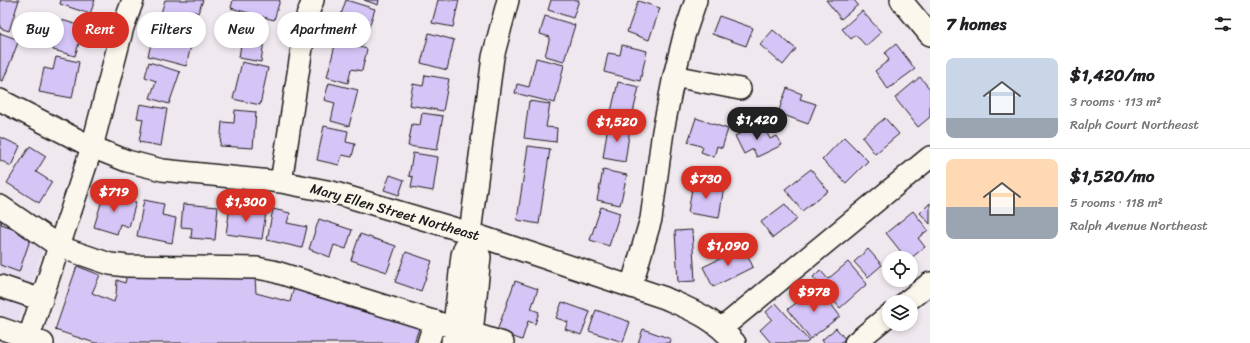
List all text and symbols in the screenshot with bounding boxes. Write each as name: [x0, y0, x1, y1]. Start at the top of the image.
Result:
text: 7 homes: [946, 9, 1006, 39]
chip: Buy: [12, 12, 64, 48]
chip: Rent: [72, 12, 129, 48]
chip: Filters: [137, 12, 206, 48]
chip: New: [214, 12, 269, 48]
chip: Apartment: [277, 12, 371, 48]
icon: filters: [1212, 13, 1234, 35]
text: $1,420/mo: [1070, 60, 1155, 90]
icon: home: [978, 74, 1026, 122]
text: 3 rooms · 113 m²: [1070, 90, 1161, 113]
pin: $1,420: [724, 107, 790, 141]
text: $1,420: [736, 108, 778, 131]
pin: $1,520: [584, 109, 650, 143]
text: $1,520: [596, 110, 638, 133]
text: Ralph Court Northeast: [1070, 113, 1199, 136]
text: $1,520/mo: [1070, 161, 1154, 191]
pin: $730: [682, 166, 730, 200]
text: $730: [690, 167, 722, 190]
icon: home: [978, 175, 1026, 223]
street label: Mary Ellen Street Northeast: [307, 176, 483, 248]
pin: $719: [90, 179, 138, 213]
text: $719: [99, 180, 129, 203]
pin: $1,300: [213, 189, 279, 223]
text: $1,300: [225, 190, 267, 213]
text: 5 rooms · 118 m²: [1070, 191, 1163, 214]
text: Ralph Avenue Northeast: [1070, 214, 1208, 237]
pin: $1,090: [695, 233, 761, 267]
text: $1,090: [707, 234, 749, 257]
map controls: [882, 251, 918, 331]
button: locate: [882, 251, 918, 287]
pin: $978: [790, 279, 838, 313]
text: $978: [798, 280, 830, 303]
button: layers: [882, 295, 918, 331]

